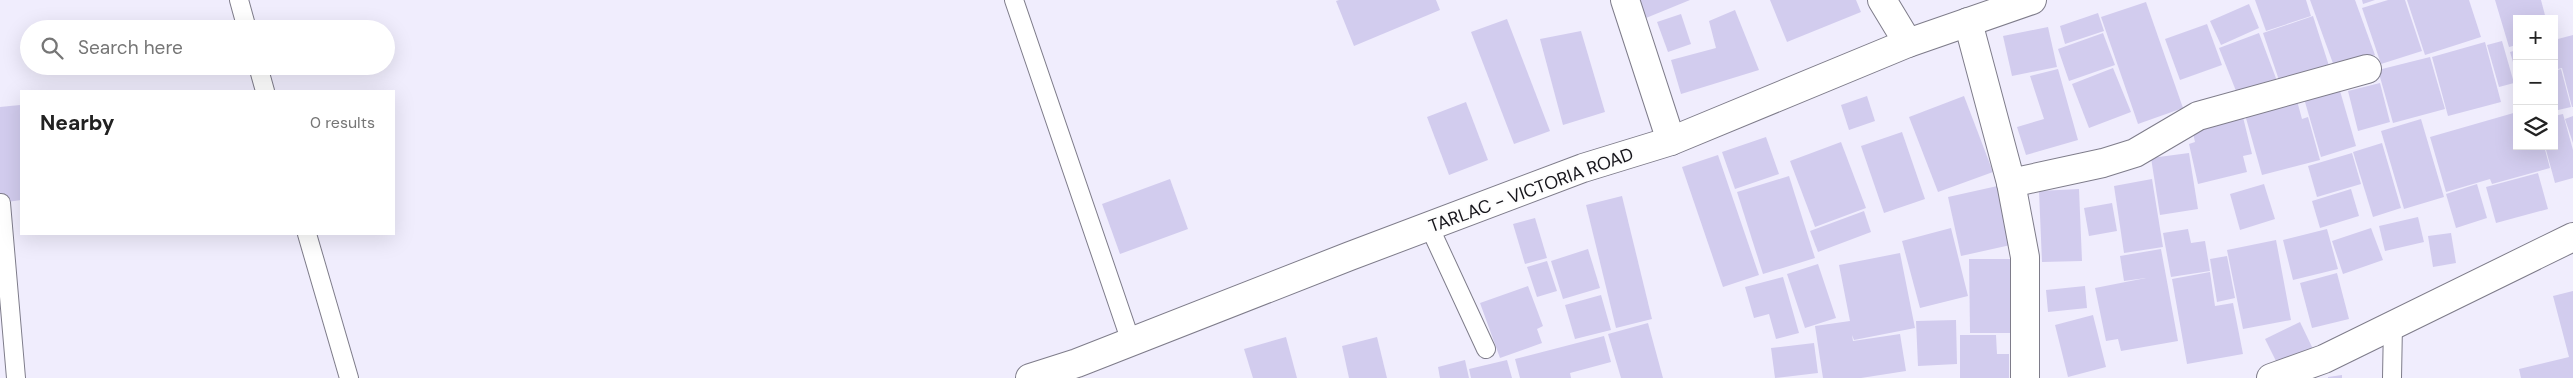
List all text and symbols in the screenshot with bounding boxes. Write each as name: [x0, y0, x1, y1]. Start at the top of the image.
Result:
map controls: [2513, 15, 2558, 150]
button: +: [2513, 15, 2558, 60]
search box: [20, 20, 395, 75]
icon: search: [38, 34, 66, 62]
text: Search here: [78, 35, 183, 60]
button: −: [2513, 60, 2558, 105]
button: layers: [2513, 105, 2558, 150]
text: Nearby: [40, 109, 114, 137]
text: 0 results: [310, 112, 375, 133]
street label: TARLAC - VICTORIA ROAD: [1425, 142, 1637, 238]

